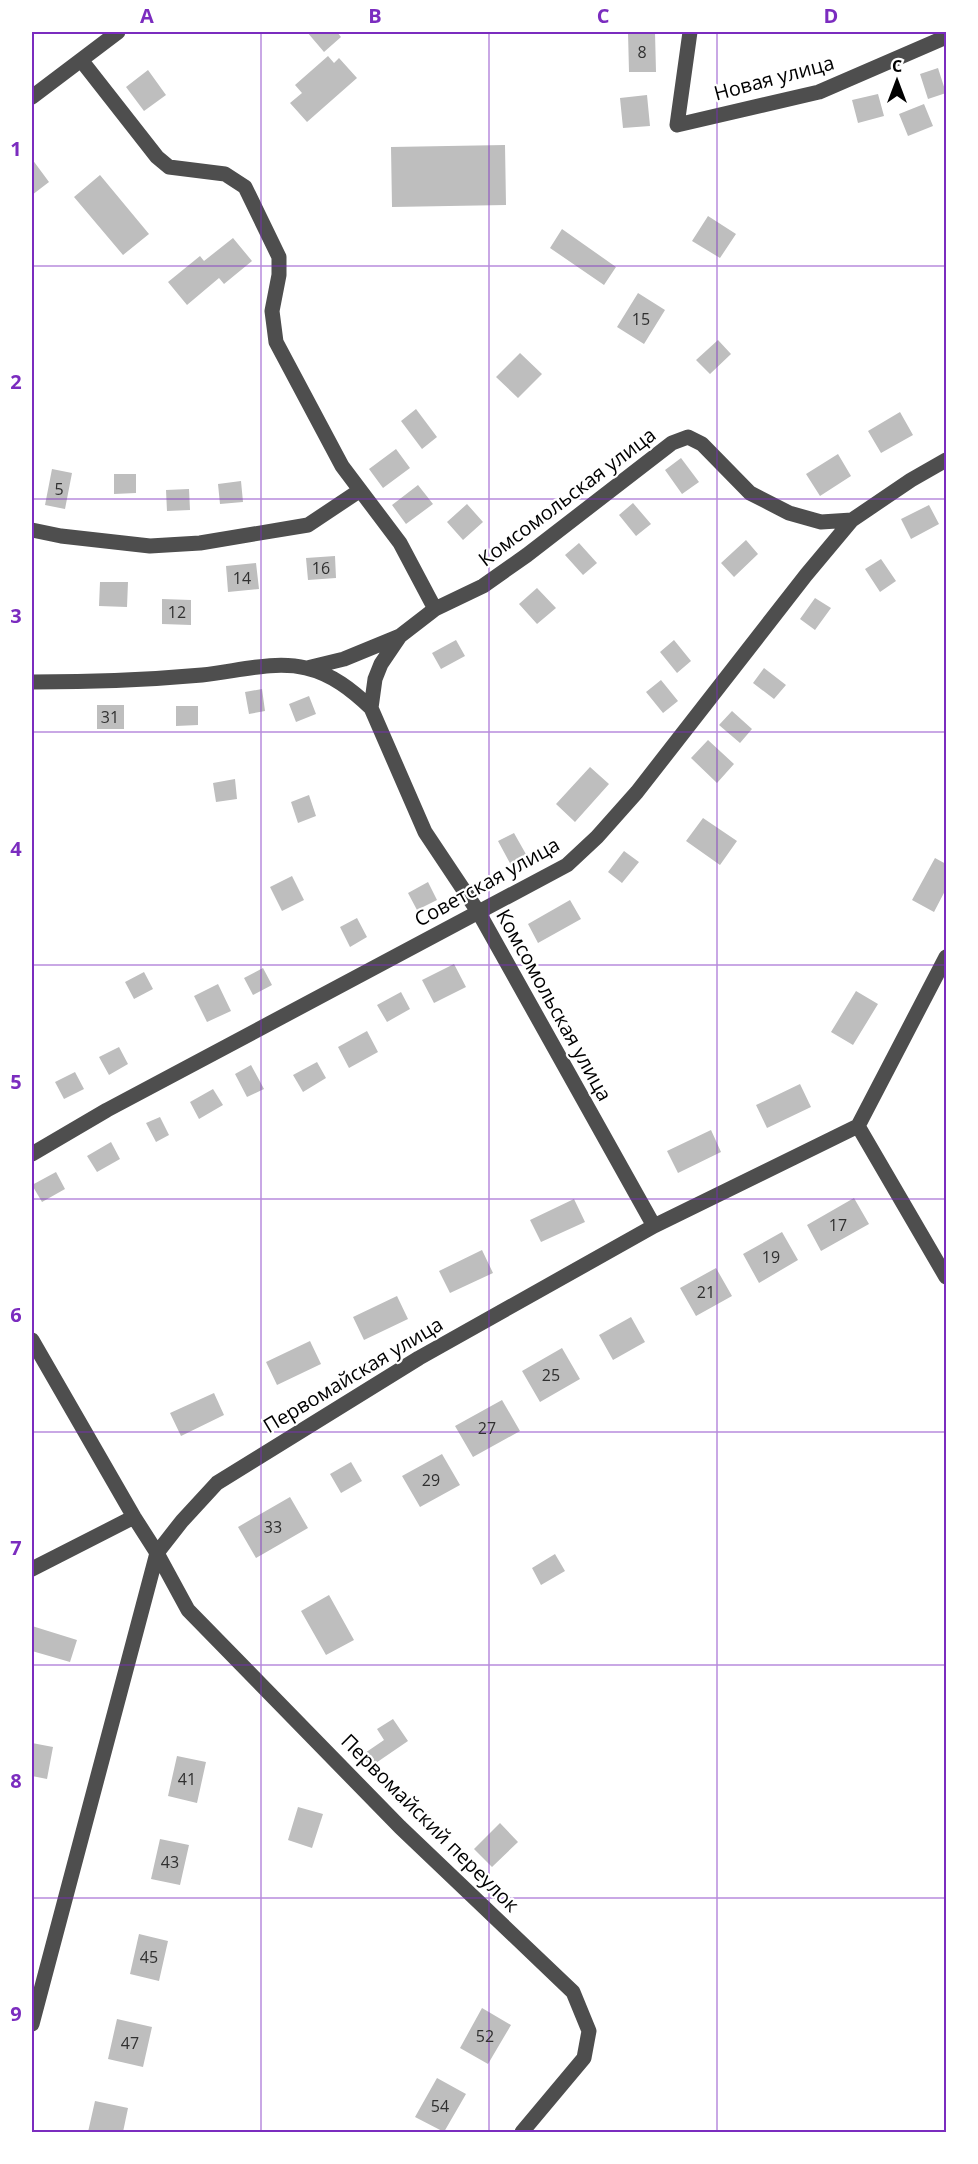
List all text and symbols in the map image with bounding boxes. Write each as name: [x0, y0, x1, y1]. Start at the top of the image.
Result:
text: A: [140, 2, 154, 29]
text: B: [368, 2, 382, 29]
text: C: [597, 2, 610, 29]
text: D: [824, 2, 838, 29]
house number: 8: [637, 41, 647, 63]
street label: Новая улица: [711, 48, 837, 107]
north arrow: [867, 51, 927, 111]
text: С: [892, 55, 902, 77]
text: 1: [10, 135, 22, 162]
house number: 15: [632, 308, 650, 330]
text: 2: [10, 368, 22, 395]
street label: Комсомольская улица: [472, 421, 661, 572]
house number: 5: [54, 478, 64, 500]
house number: 16: [312, 557, 330, 579]
house number: 14: [233, 567, 251, 589]
house number: 12: [168, 601, 186, 623]
text: 3: [10, 602, 22, 629]
house number: 31: [101, 706, 119, 728]
street label: Советская улица: [409, 831, 564, 933]
text: 4: [10, 835, 22, 862]
street label: Комсомольская улица: [490, 904, 618, 1106]
text: 5: [10, 1068, 22, 1095]
house number: 17: [829, 1214, 847, 1236]
house number: 19: [762, 1246, 780, 1268]
house number: 21: [697, 1281, 715, 1303]
text: 6: [10, 1301, 22, 1328]
street label: Первомайская улица: [258, 1310, 448, 1439]
house number: 25: [542, 1364, 560, 1386]
house number: 27: [478, 1417, 496, 1439]
house number: 29: [422, 1469, 440, 1491]
house number: 33: [264, 1516, 282, 1538]
text: 7: [10, 1534, 22, 1561]
street label: Первомайский переулок: [335, 1728, 526, 1918]
text: 8: [10, 1767, 22, 1794]
house number: 41: [178, 1768, 196, 1790]
house number: 43: [161, 1851, 179, 1873]
house number: 45: [140, 1946, 158, 1968]
text: 9: [10, 2000, 22, 2027]
house number: 52: [476, 2025, 494, 2047]
house number: 47: [121, 2032, 139, 2054]
house number: 54: [431, 2095, 449, 2117]

